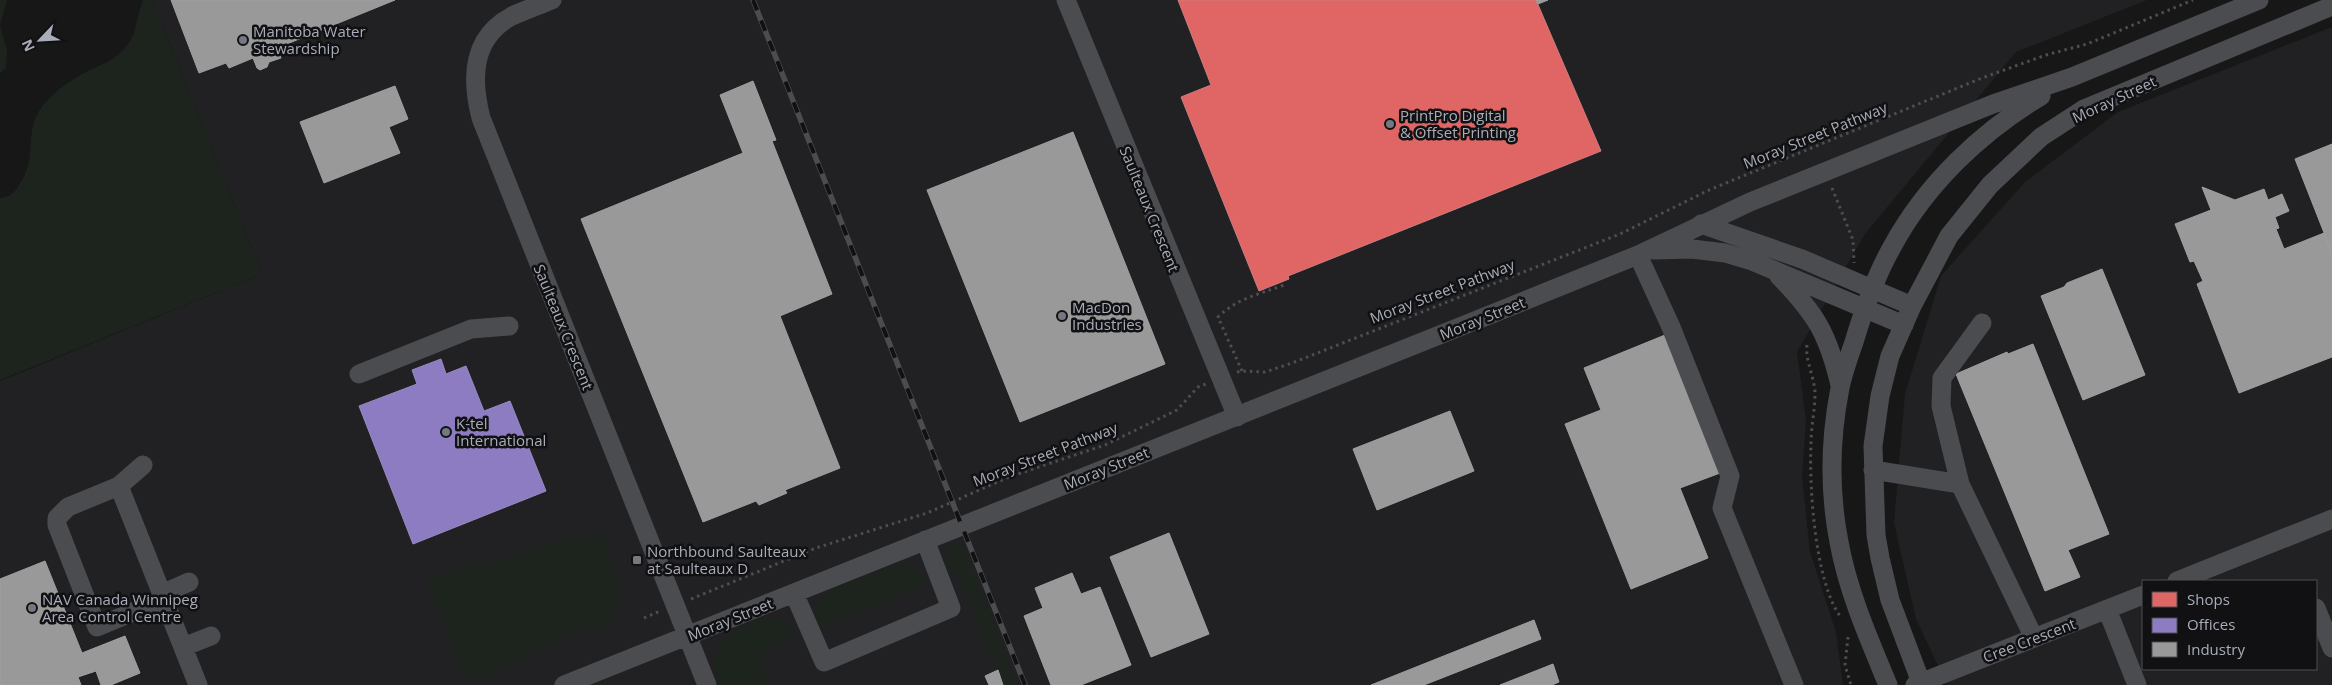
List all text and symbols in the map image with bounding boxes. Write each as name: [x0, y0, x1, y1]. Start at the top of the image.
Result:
north arrow: [15, 15, 65, 65]
place label: Manitoba Water Stewardship: [253, 21, 366, 58]
marker: Manitoba Water Stewardship: [237, 34, 249, 46]
text: N: [17, 37, 39, 55]
street label: Moray Street: [2069, 71, 2159, 127]
street label: Moray Street Pathway: [1740, 97, 1890, 173]
place label: PrintPro Digital & Offset Printing: [1400, 105, 1516, 142]
marker: PrintPro Digital & Offset Printing: [1384, 118, 1396, 130]
street label: Saulteaux Crescent: [1116, 143, 1184, 275]
street label: Moray Street Pathway: [1367, 255, 1517, 327]
street label: Saulteaux Crescent: [530, 261, 598, 393]
street label: Moray Street: [1437, 293, 1527, 343]
place label: MacDon Industries: [1072, 297, 1142, 334]
marker: MacDon Industries: [1056, 310, 1068, 322]
place label: K-tel International: [456, 413, 546, 450]
street label: Moray Street Pathway: [970, 418, 1120, 490]
marker: K-tel International: [440, 426, 452, 438]
street label: Moray Street: [1061, 443, 1151, 493]
place label: Northbound Saulteaux at Saulteaux D: [647, 541, 807, 578]
marker: Northbound Saulteaux at Saulteaux D: [631, 554, 643, 566]
legend: [2142, 580, 2317, 670]
place label: NAV Canada Winnipeg Area Control Centre: [42, 589, 198, 626]
text: Shops: [2187, 589, 2230, 609]
street label: Moray Street: [684, 593, 776, 645]
marker: NAV Canada Winnipeg Area Control Centre: [26, 602, 38, 614]
street label: Cree Crescent: [1980, 613, 2078, 667]
text: Offices: [2187, 614, 2235, 634]
text: Industry: [2187, 639, 2245, 659]

